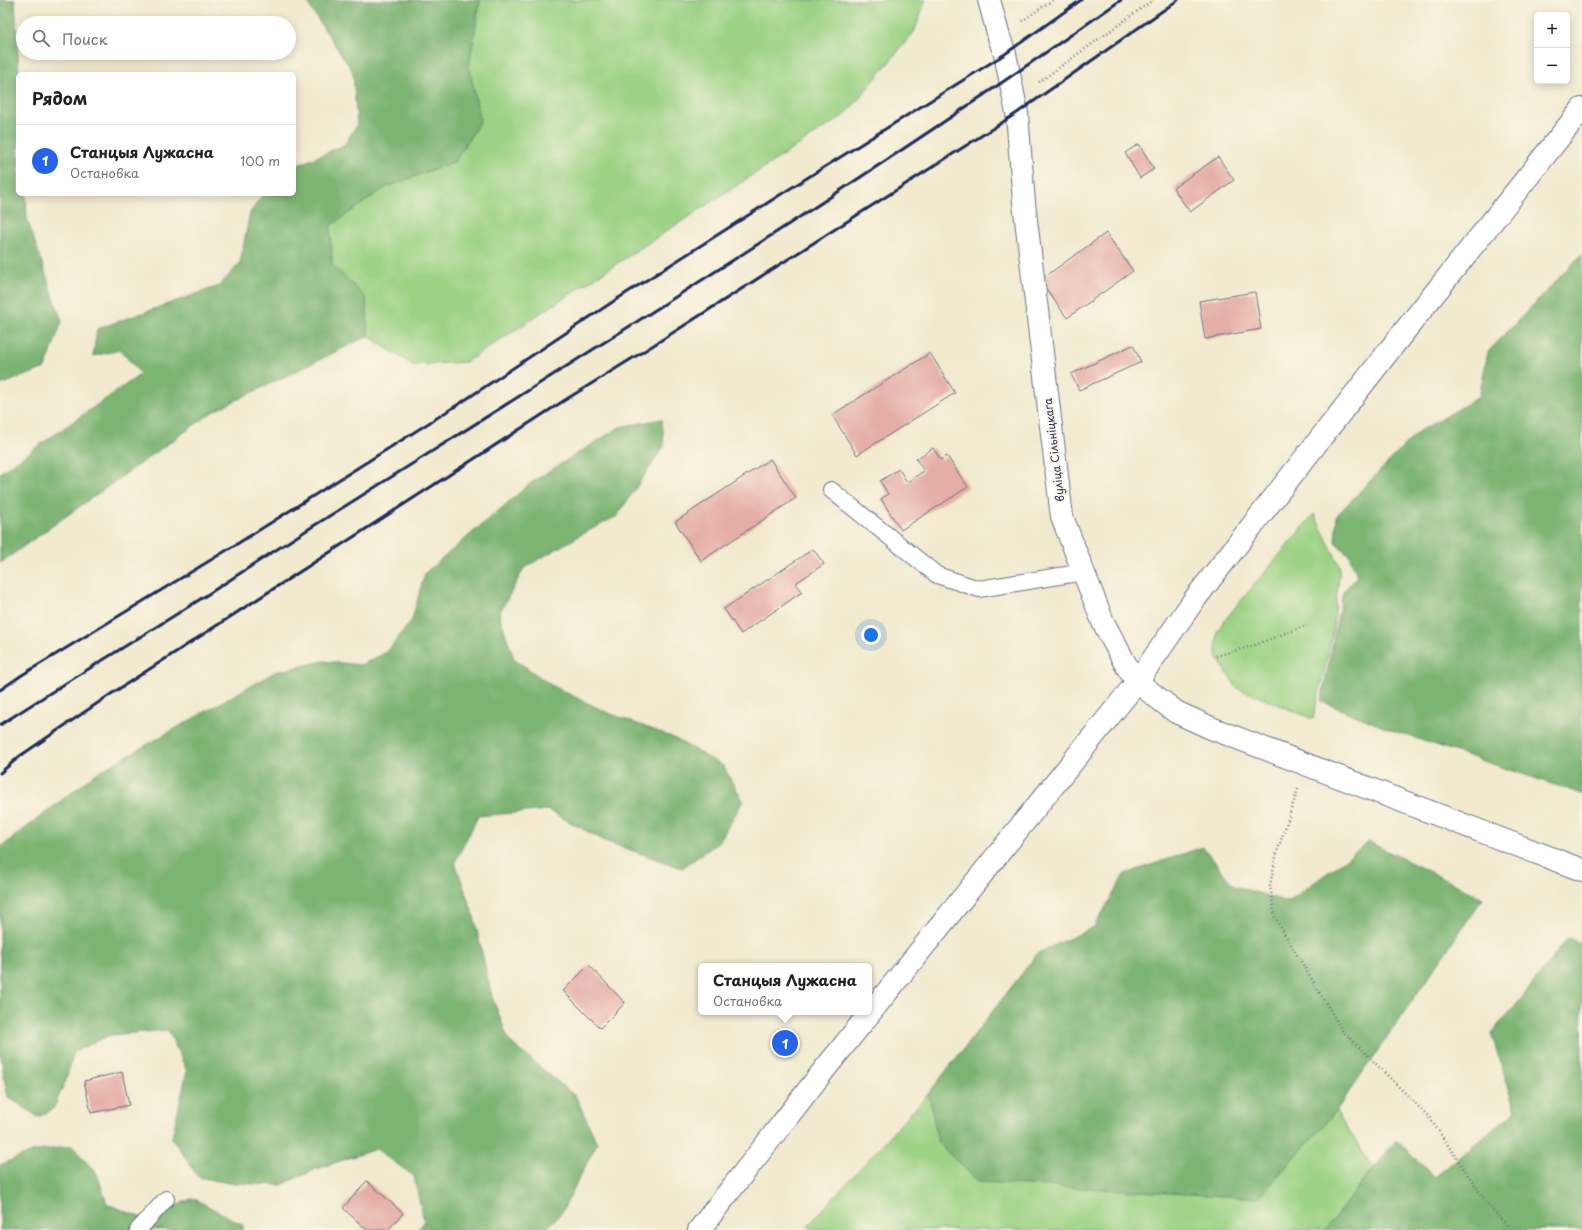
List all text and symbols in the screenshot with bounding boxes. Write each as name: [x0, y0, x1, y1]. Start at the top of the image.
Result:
map controls: [1534, 12, 1570, 84]
button: +: [1534, 12, 1570, 48]
search box: [16, 16, 296, 60]
icon: search: [30, 27, 52, 49]
text: Поиск: [62, 27, 108, 50]
button: −: [1534, 48, 1570, 84]
text: Рядом: [32, 85, 87, 111]
text: Станцыя Лужасна: [70, 140, 214, 163]
text: 1: [42, 151, 48, 170]
text: 100 m: [240, 151, 280, 170]
text: Остановка: [70, 163, 139, 182]
street label: вуліца Сільніцкага: [1039, 397, 1068, 503]
your location: [861, 625, 881, 645]
popup: [698, 963, 872, 1015]
text: Станцыя Лужасна: [713, 968, 857, 991]
text: Остановка: [713, 991, 782, 1010]
pin: 1: [772, 1028, 798, 1058]

